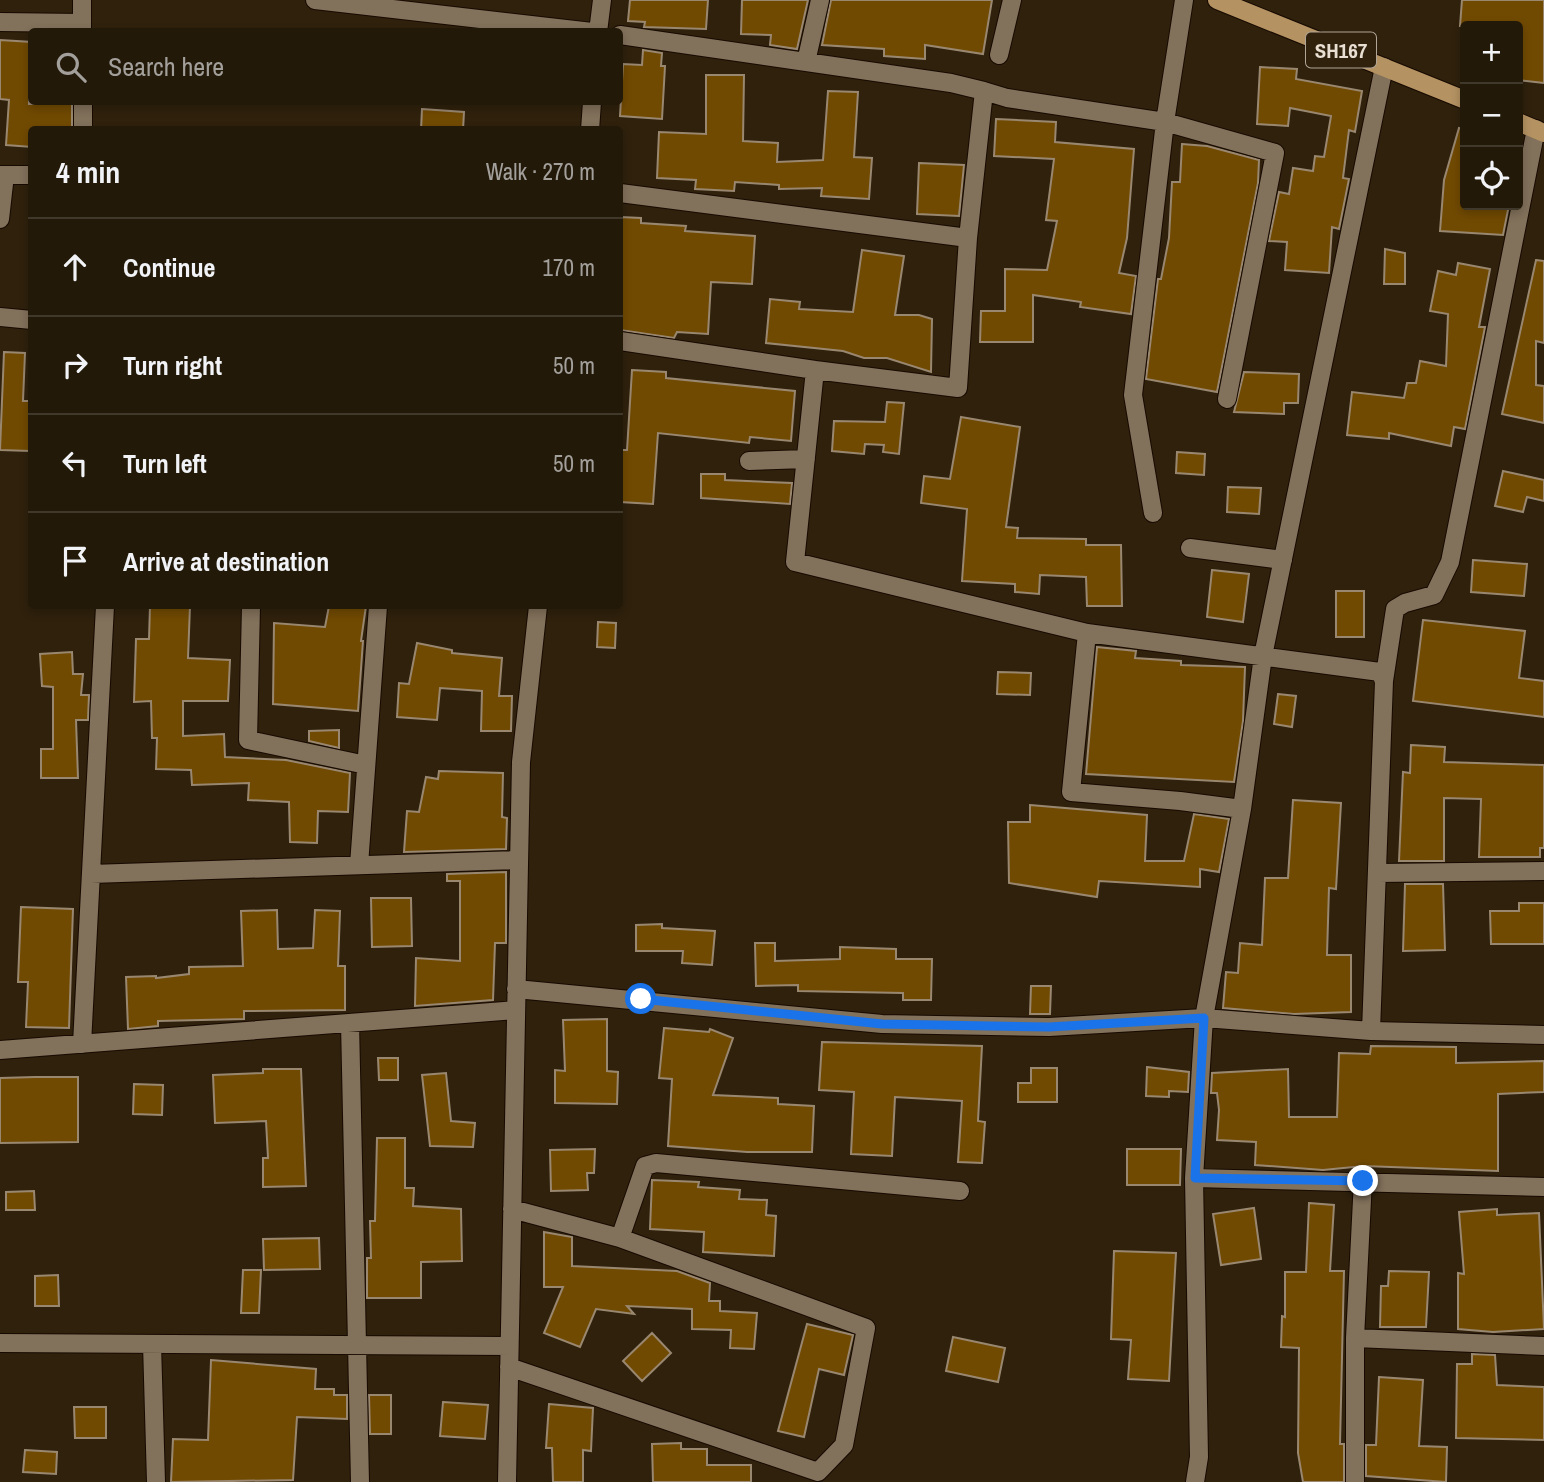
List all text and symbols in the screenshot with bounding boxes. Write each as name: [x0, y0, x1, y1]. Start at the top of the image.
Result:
map controls: [1460, 21, 1523, 210]
button: +: [1460, 21, 1523, 84]
search box: [28, 28, 623, 105]
road number: SH167: [1306, 32, 1376, 68]
icon: search: [52, 48, 90, 86]
text: Search here: [108, 49, 224, 84]
button: −: [1460, 84, 1523, 147]
button: locate: [1460, 147, 1523, 210]
text: 4 min: [56, 152, 120, 192]
text: Walk · 270 m: [486, 156, 595, 187]
icon: ahead: [56, 248, 94, 286]
text: Continue: [123, 250, 215, 285]
text: 170 m: [543, 252, 595, 283]
icon: right: [56, 346, 94, 384]
text: Turn right: [123, 348, 222, 383]
text: 50 m: [553, 350, 595, 381]
icon: left: [56, 444, 94, 482]
text: Turn left: [123, 446, 207, 481]
text: 50 m: [553, 448, 595, 479]
icon: arrive: [56, 542, 94, 580]
text: Arrive at destination: [123, 544, 329, 579]
route start: [625, 983, 656, 1014]
route end: [1347, 1165, 1378, 1196]

